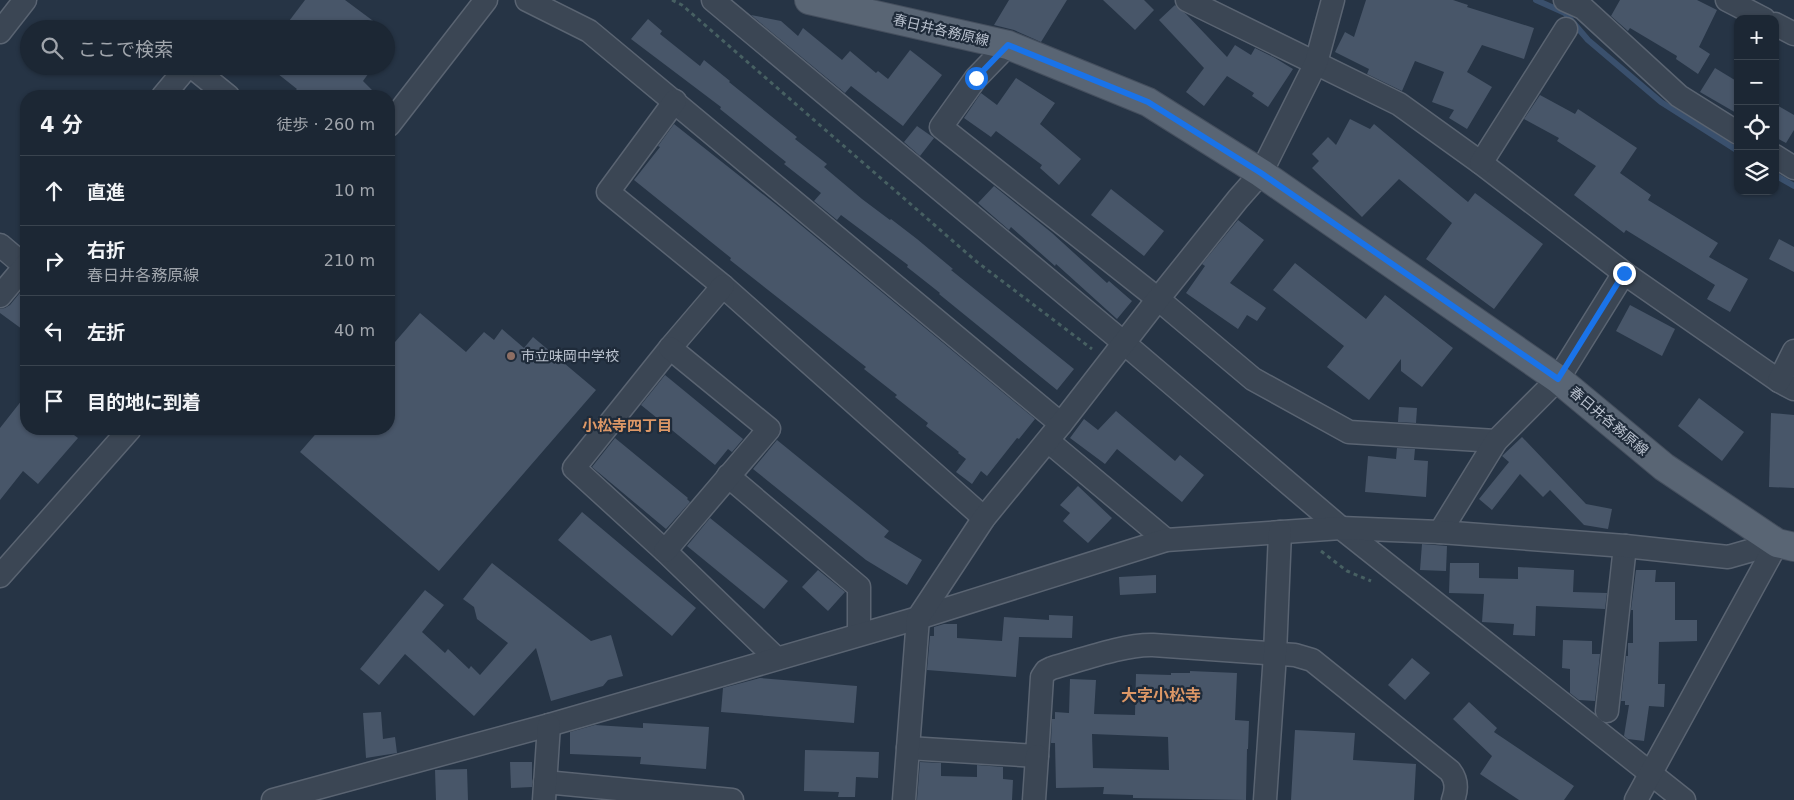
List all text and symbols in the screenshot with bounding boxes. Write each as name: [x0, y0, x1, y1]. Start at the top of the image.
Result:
street label: 春日井各務原線: [891, 11, 991, 49]
map controls: [1734, 15, 1779, 195]
button: +: [1734, 15, 1779, 60]
search box: [20, 20, 395, 75]
icon: search: [38, 34, 66, 62]
text: ここで検索: [78, 38, 173, 60]
button: −: [1734, 60, 1779, 105]
route start: [965, 67, 988, 90]
button: locate: [1734, 105, 1779, 150]
text: 4 分: [40, 113, 83, 137]
text: 徒歩 · 260 m: [277, 115, 375, 134]
button: layers: [1734, 150, 1779, 195]
icon: ahead: [40, 177, 68, 205]
text: 直進: [87, 181, 125, 203]
text: 10 m: [334, 181, 375, 200]
text: 右折: [87, 239, 125, 261]
icon: right: [40, 247, 68, 275]
text: 210 m: [324, 251, 375, 270]
route end: [1613, 262, 1636, 285]
text: 春日井各務原線: [87, 266, 199, 285]
icon: left: [40, 317, 68, 345]
text: 左折: [87, 321, 125, 343]
text: 40 m: [334, 321, 375, 340]
place label: 市立味岡中学校: [521, 348, 619, 364]
marker: 市立味岡中学校: [505, 350, 517, 362]
street label: 春日井各務原線: [1566, 383, 1652, 459]
icon: arrive: [40, 387, 68, 415]
text: 目的地に到着: [87, 391, 201, 413]
district label: 小松寺四丁目: [582, 417, 672, 435]
district label: 大字小松寺: [1121, 686, 1201, 705]

